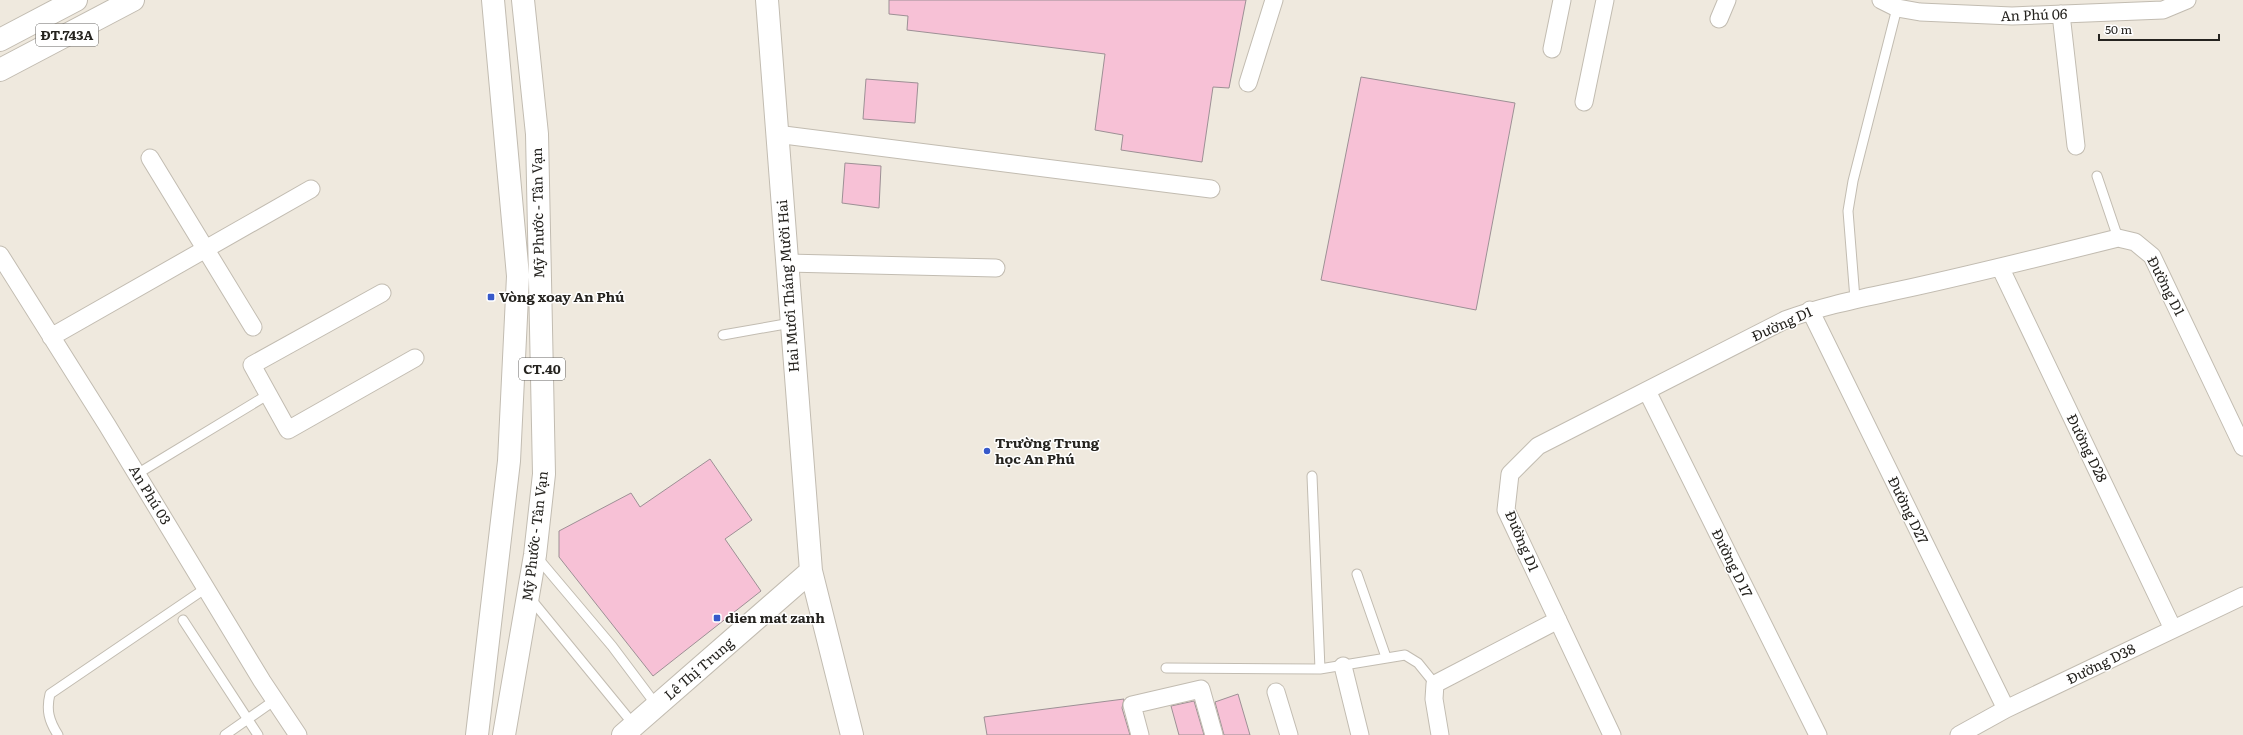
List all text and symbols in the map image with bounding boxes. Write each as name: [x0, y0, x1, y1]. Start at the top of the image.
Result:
street label: An Phú 06: [2000, 3, 2068, 25]
scale bar: [2099, 16, 2219, 42]
text: 50 m: [2105, 20, 2132, 38]
road number: ĐT.743A: [36, 24, 98, 46]
street label: Mỹ Phước - Tân Vạn: [526, 147, 548, 279]
street label: Hai Mươi Tháng Mười Hai: [771, 199, 803, 373]
street label: Đường D1: [2143, 252, 2191, 319]
place label: Vòng xoay An Phú: [499, 286, 625, 306]
marker: Vòng xoay An Phú: [486, 292, 496, 302]
street label: Đường D1: [1748, 301, 1815, 345]
road number: CT.40: [519, 358, 565, 380]
street label: Đường D28: [2063, 410, 2113, 485]
place label: Trường Trung học An Phú: [995, 432, 1100, 468]
marker: Trường Trung học An Phú: [982, 446, 992, 456]
street label: An Phú 03: [125, 461, 177, 528]
street label: Mỹ Phước - Tân Vạn: [516, 470, 552, 602]
street label: Đường D27: [1884, 472, 1934, 547]
street label: Đường D1: [1501, 507, 1545, 575]
street label: Đường D 17: [1708, 525, 1758, 600]
place label: dien mat zanh: [725, 607, 825, 627]
marker: dien mat zanh: [712, 613, 722, 623]
street label: Lê Thị Trung: [659, 632, 738, 704]
street label: Đường D38: [2063, 638, 2139, 688]

